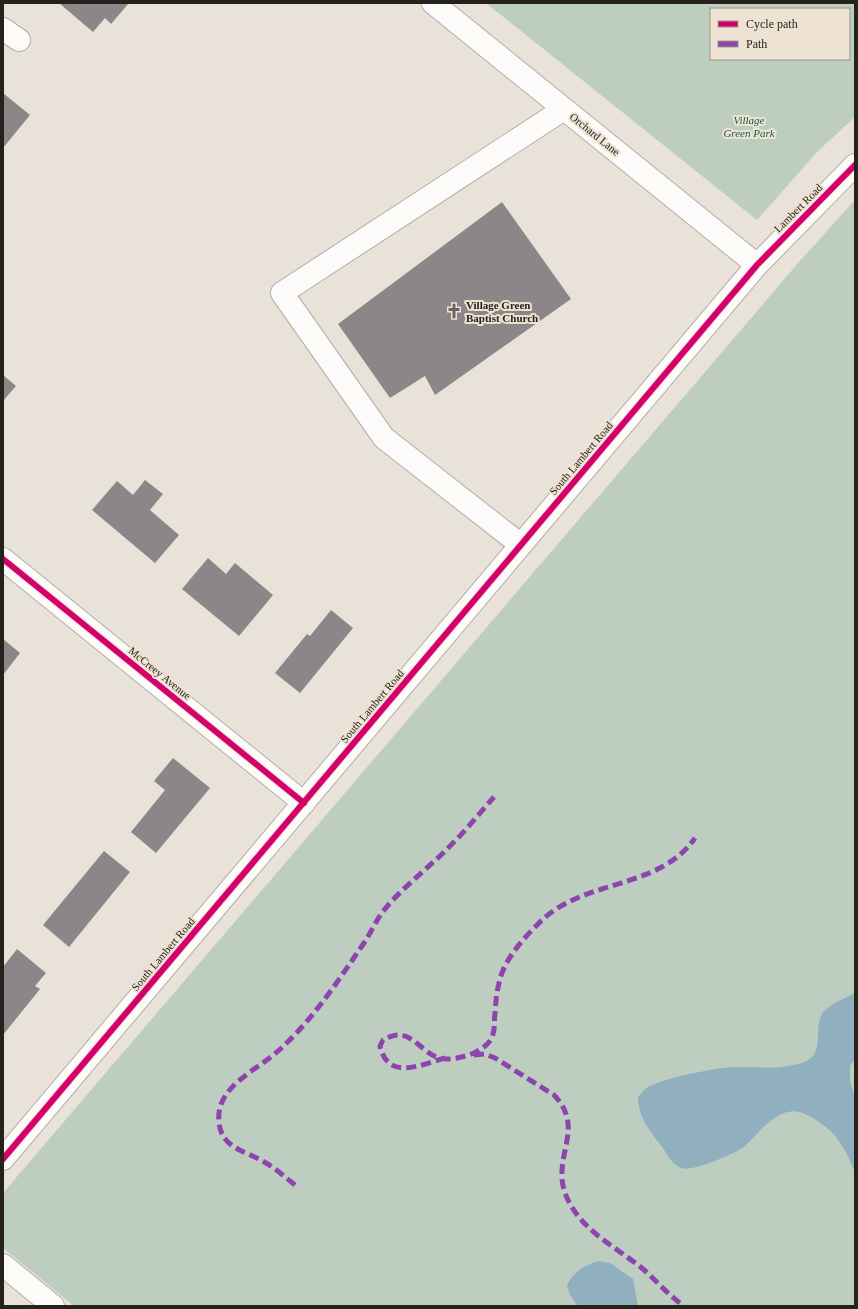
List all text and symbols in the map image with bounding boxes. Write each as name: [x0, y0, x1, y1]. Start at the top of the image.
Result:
legend: [710, 8, 850, 60]
text: Cycle path: [746, 17, 798, 31]
text: Path: [746, 37, 767, 51]
street label: Orchard Lane: [568, 110, 622, 158]
park label: Village Green Park: [723, 114, 776, 139]
street label: Lambert Road: [771, 181, 825, 235]
place label: Village Green Baptist Church: [466, 299, 538, 324]
church icon: Village Green Baptist Church: [445, 302, 463, 320]
street label: South Lambert Road: [547, 419, 615, 497]
street label: McCreey Avenue: [127, 644, 194, 702]
street label: South Lambert Road: [338, 667, 406, 745]
street label: South Lambert Road: [129, 915, 197, 993]

